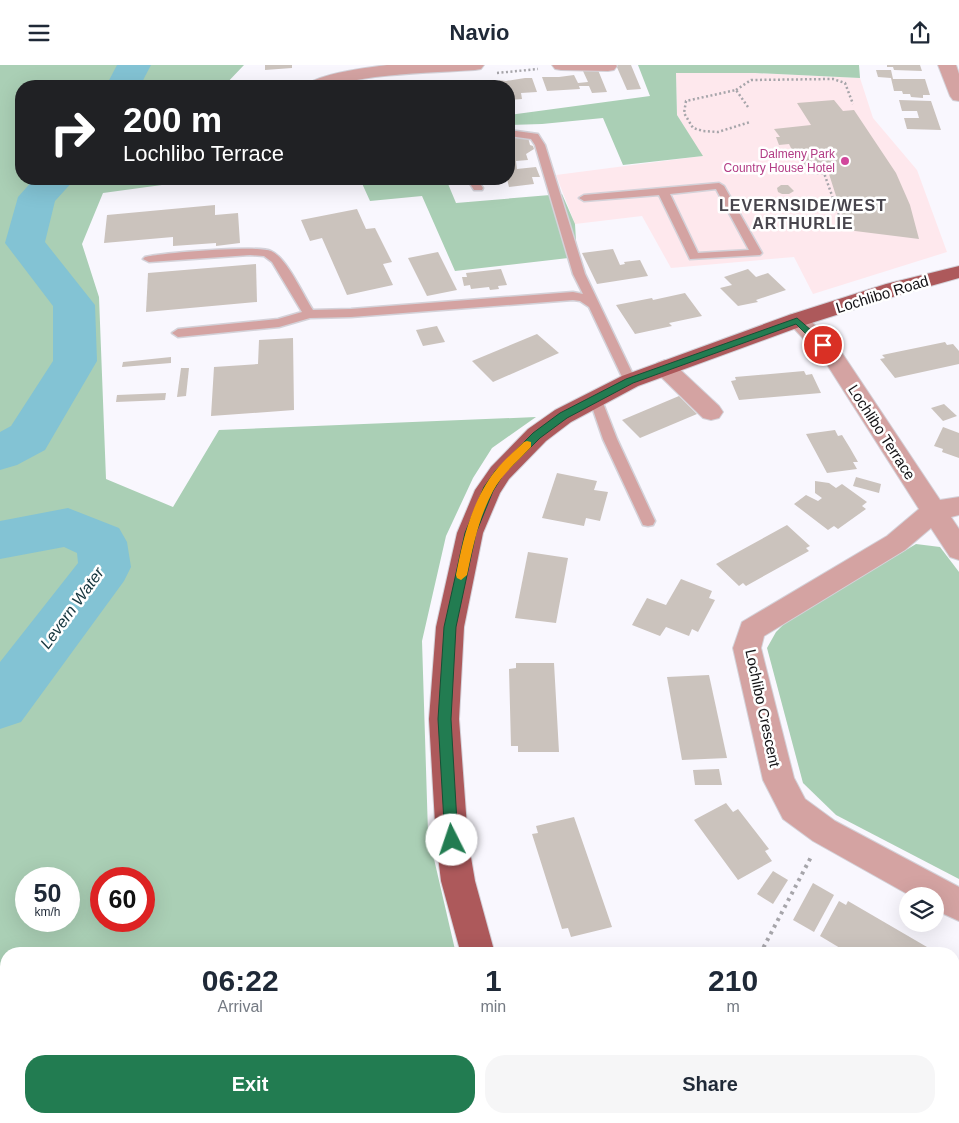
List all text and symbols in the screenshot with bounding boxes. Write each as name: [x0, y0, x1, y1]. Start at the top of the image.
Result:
icon: menu: [25, 19, 53, 47]
icon: share: [906, 19, 934, 47]
text: Navio: [450, 20, 509, 45]
icon: right: [40, 100, 105, 165]
text: 200 m: [123, 100, 222, 139]
text: Lochlibo Terrace: [123, 141, 284, 166]
place label: Dalmeny Park Country House Hotel: [724, 147, 836, 175]
marker: Dalmeny Park Country House Hotel: [839, 155, 851, 167]
district label: LEVERNSIDE/WEST ARTHURLIE: [719, 197, 887, 232]
street label: Lochlibo Road: [834, 272, 930, 316]
pin: [802, 324, 844, 366]
icon: arrive: [809, 331, 837, 359]
street label: Lochlibo Terrace: [845, 381, 919, 483]
water label: Levern Water: [37, 564, 107, 652]
street label: Lochlibo Crescent: [742, 648, 784, 769]
position arrow: [425, 813, 477, 865]
speed limit sign: 60: [90, 867, 155, 932]
text: 50: [34, 879, 61, 907]
map controls: [899, 887, 944, 932]
button: layers: [899, 887, 944, 932]
text: km/h: [34, 905, 61, 919]
text: 06:22: [202, 964, 279, 997]
text: 1: [485, 964, 502, 997]
text: 210: [708, 964, 758, 997]
text: Arrival: [218, 998, 263, 1015]
text: min: [480, 998, 506, 1015]
text: m: [726, 998, 740, 1015]
button: Exit: [25, 1055, 475, 1113]
button: Share: [485, 1055, 935, 1113]

